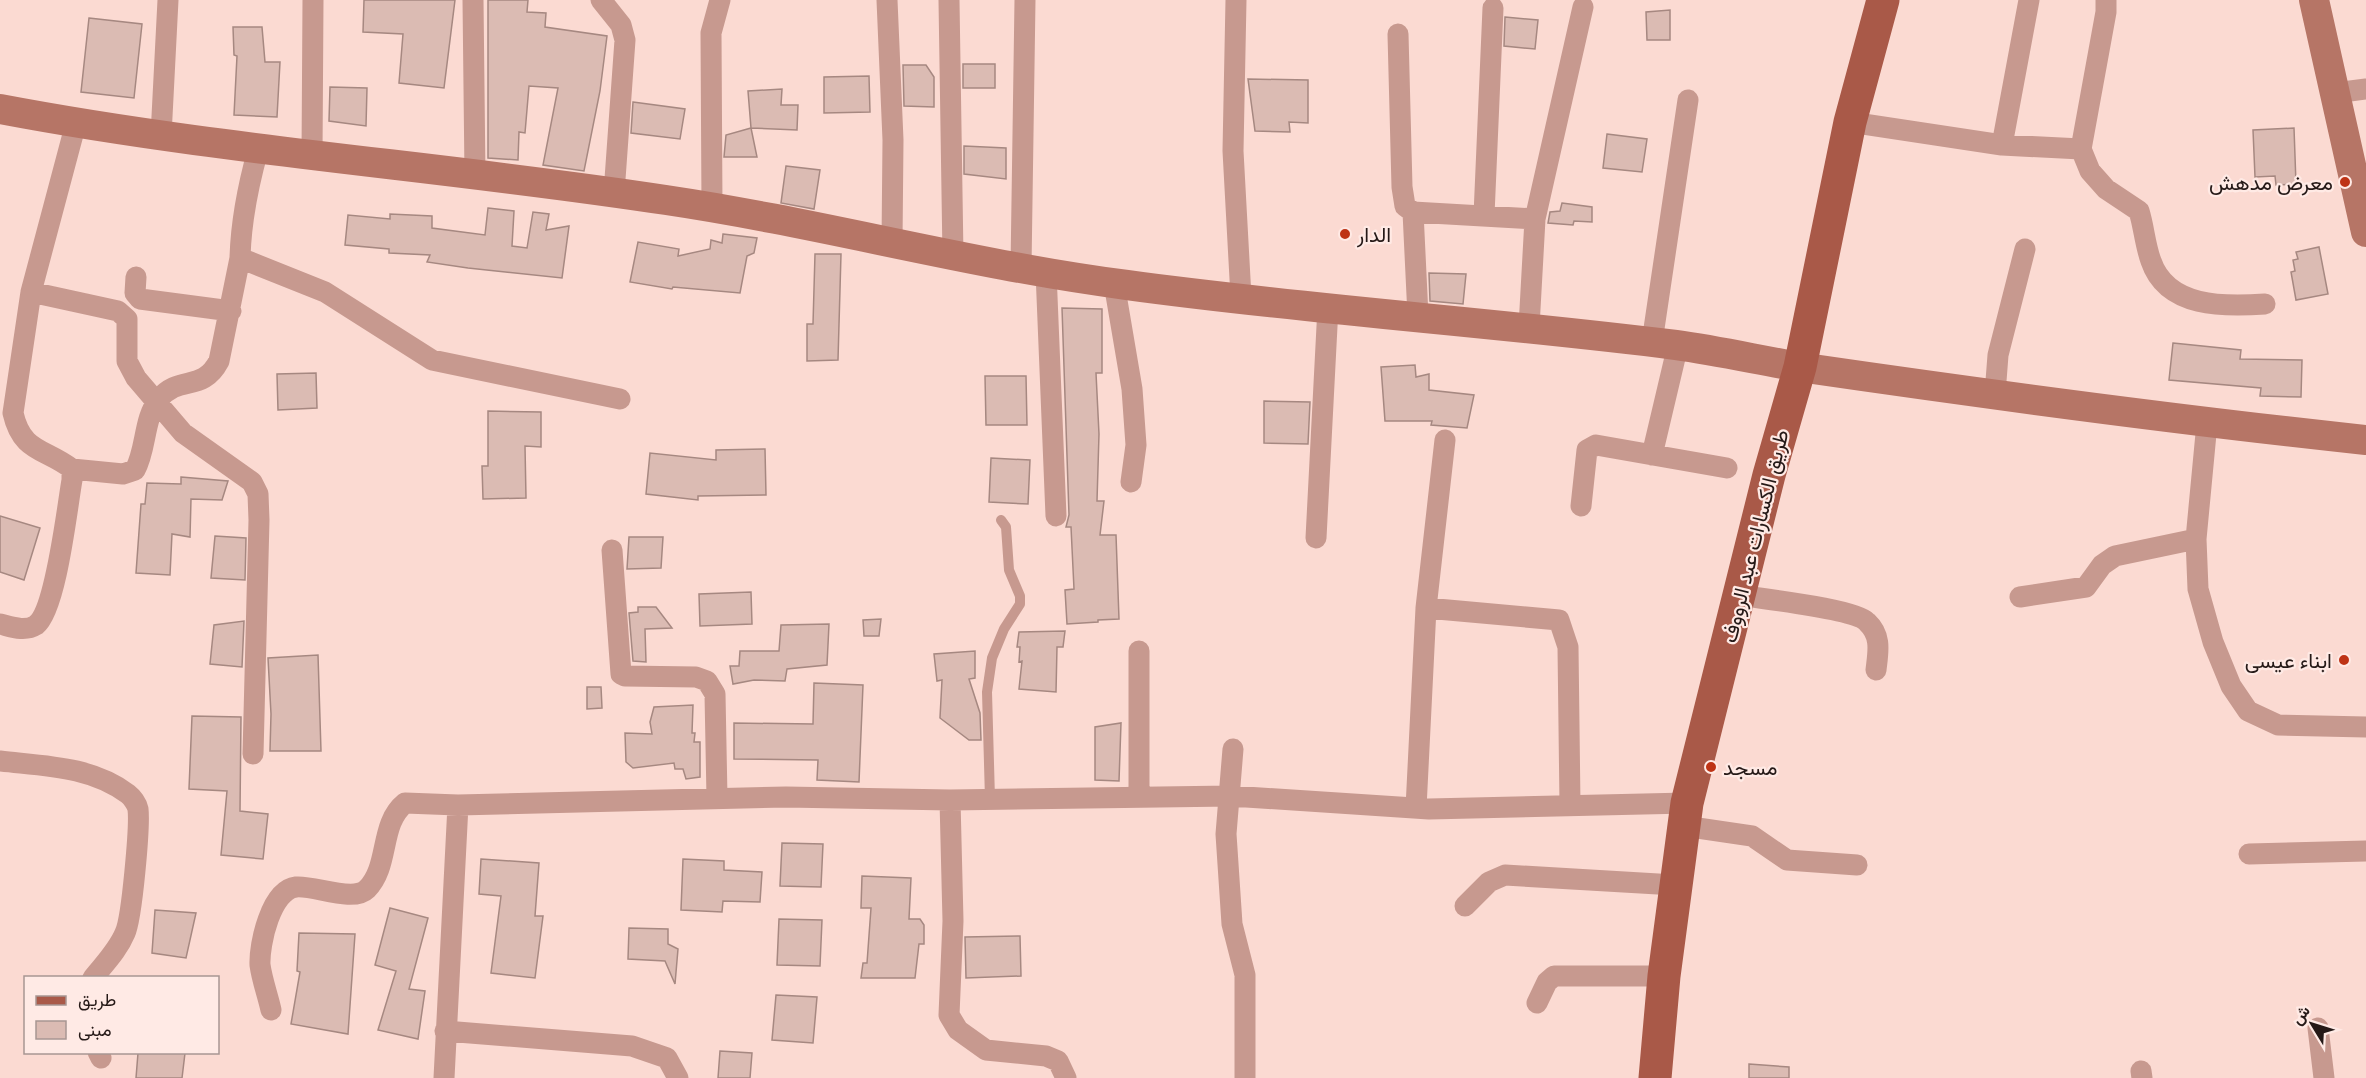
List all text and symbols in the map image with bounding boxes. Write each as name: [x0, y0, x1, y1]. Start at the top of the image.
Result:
place label: معرض مدهش: [2209, 170, 2333, 196]
marker: معرض مدهش: [2338, 175, 2352, 189]
place label: الدار: [1356, 222, 1391, 248]
marker: الدار: [1338, 227, 1352, 241]
street label: طريق الكسارات عبد الرووف: [1716, 427, 1795, 645]
place label: ابناء عيسى: [2245, 648, 2332, 673]
marker: ابناء عيسى: [2337, 653, 2351, 667]
place label: مسجد: [1723, 755, 1777, 780]
marker: مسجد: [1704, 760, 1718, 774]
legend: [24, 976, 219, 1054]
text: طريق: [78, 989, 116, 1011]
north arrow: [2282, 994, 2342, 1054]
text: ش: [2287, 1002, 2314, 1029]
text: مبنى: [78, 1019, 112, 1041]

